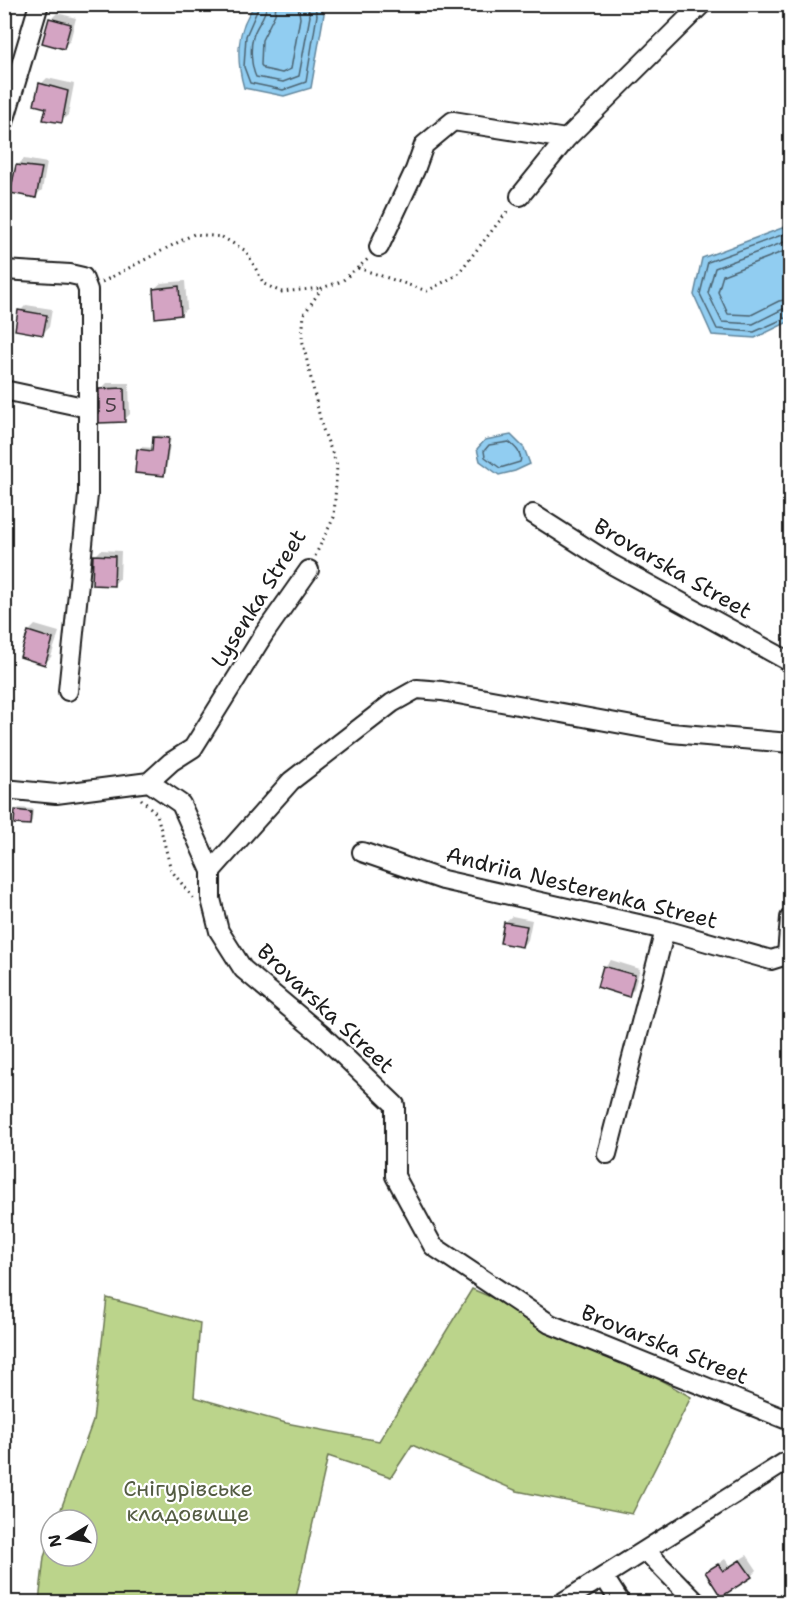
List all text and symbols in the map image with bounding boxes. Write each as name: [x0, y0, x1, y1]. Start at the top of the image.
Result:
house number: 5: [105, 392, 117, 418]
street label: Brovarska Street: [589, 511, 757, 625]
street label: Lysenka Street: [204, 524, 312, 673]
street label: Andriia Nesterenka Street: [443, 840, 721, 935]
street label: Brovarska Street: [251, 937, 401, 1080]
street label: Brovarska Street: [577, 1298, 753, 1391]
park label: Снігурівське кладовище: [123, 1474, 253, 1528]
north arrow: [39, 1508, 99, 1568]
text: N: [43, 1533, 66, 1549]

